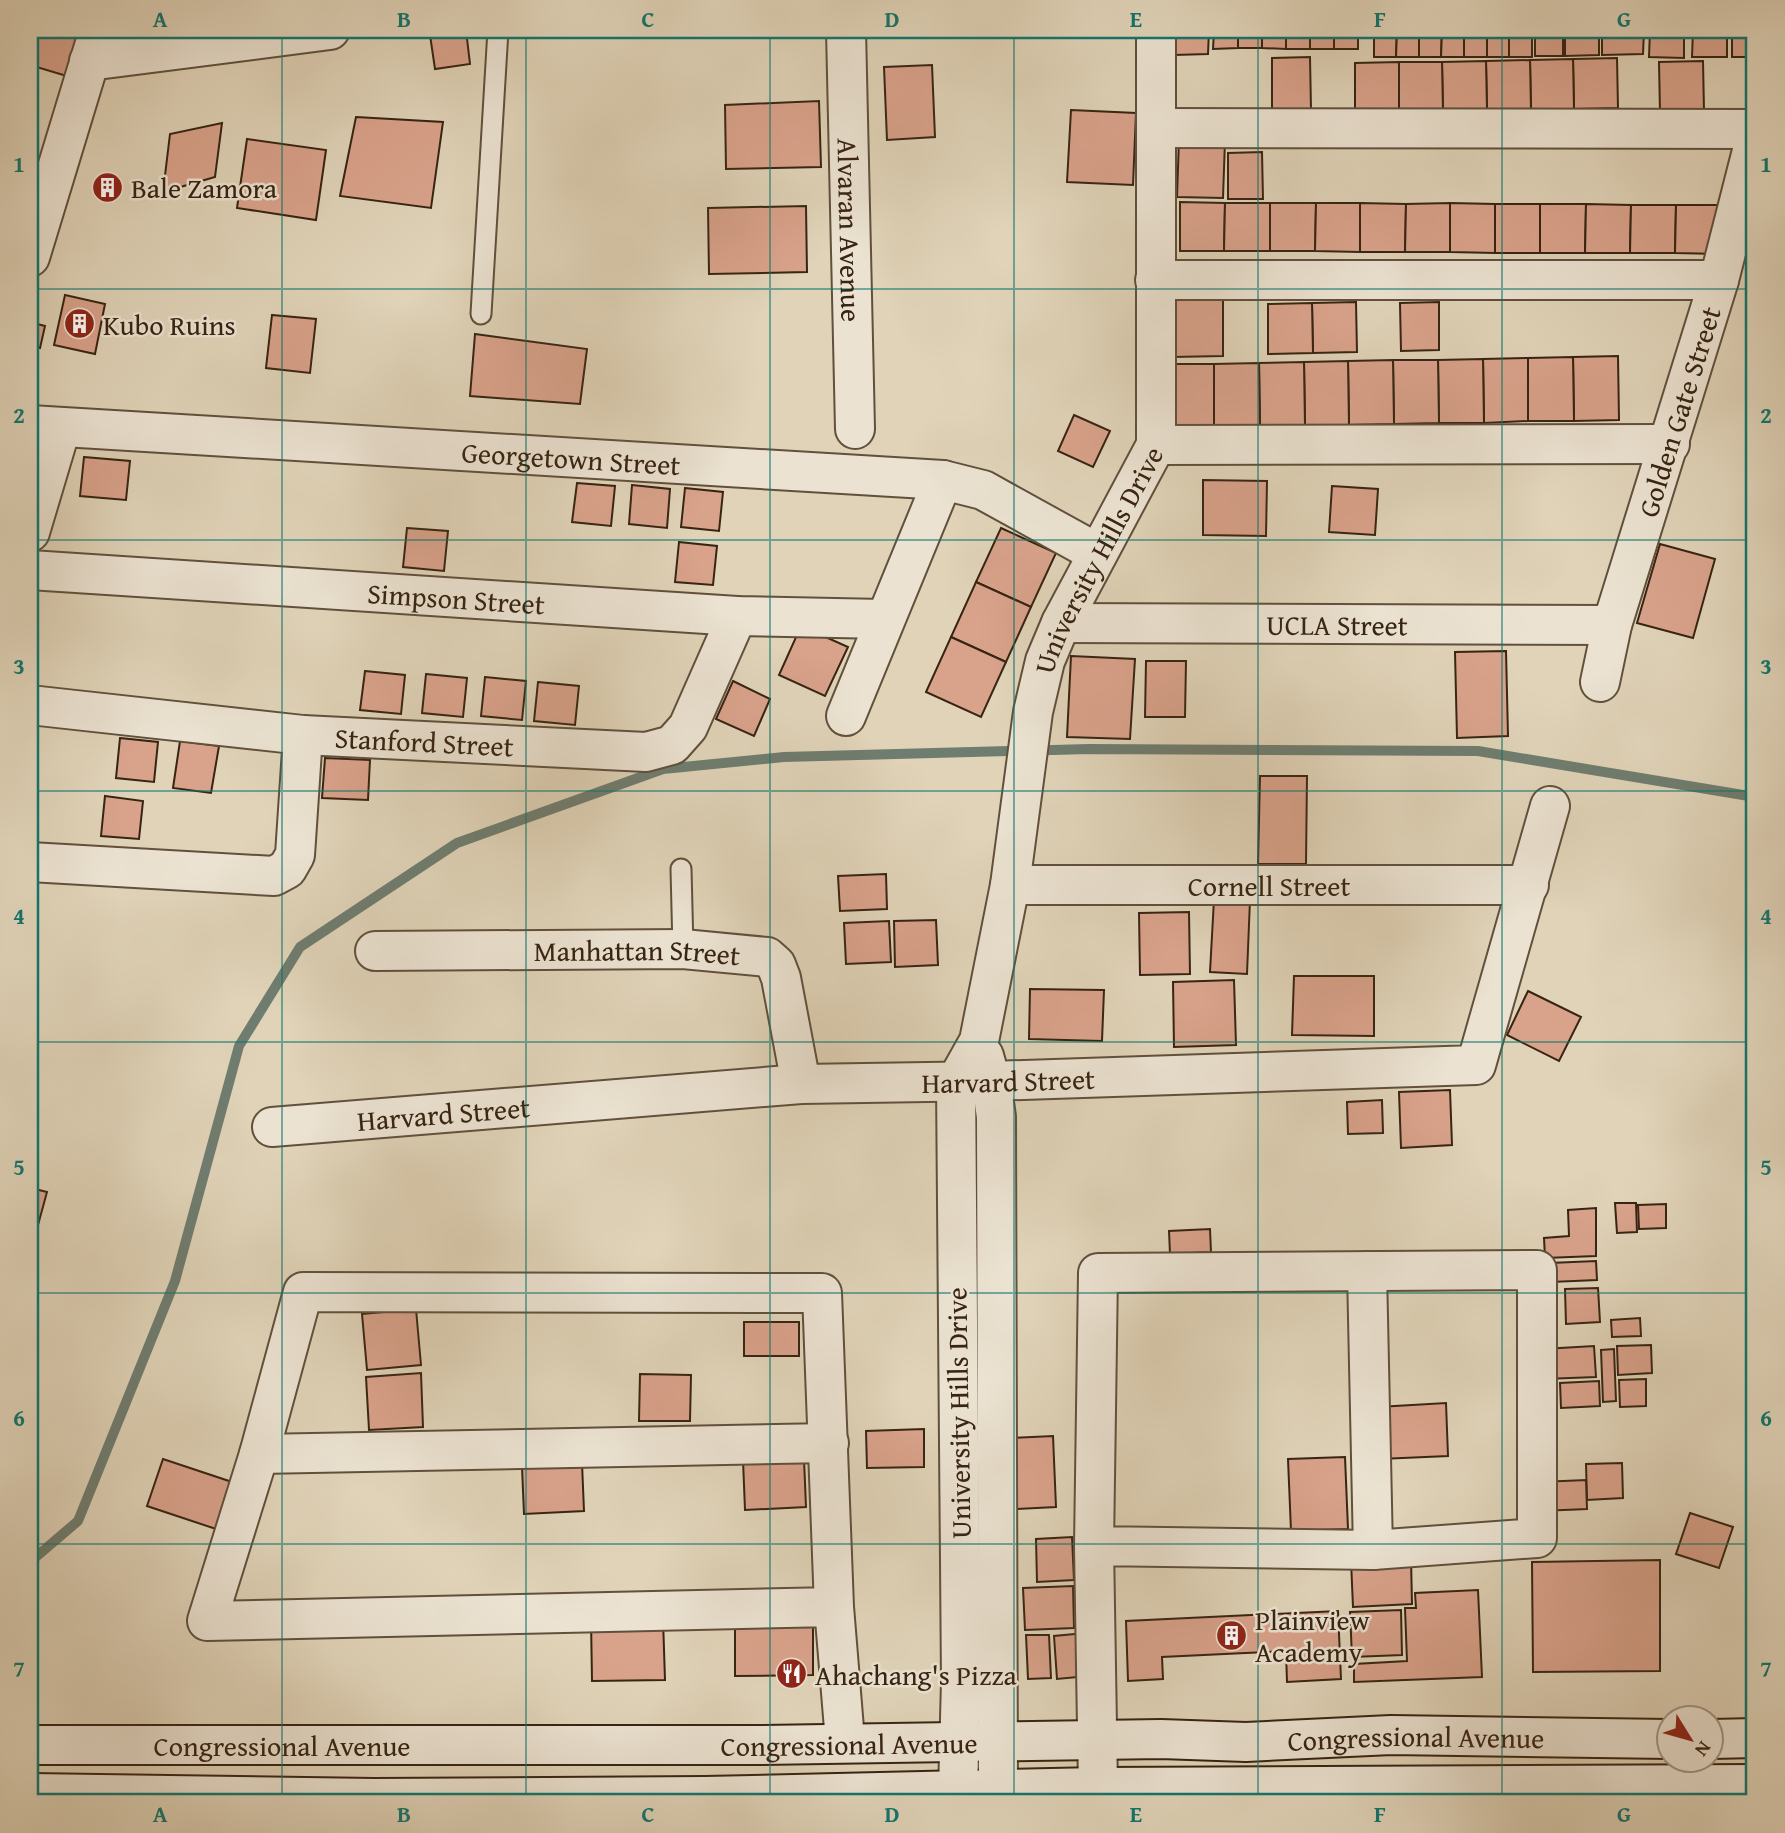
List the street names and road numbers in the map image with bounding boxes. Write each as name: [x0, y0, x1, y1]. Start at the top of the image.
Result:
street label: Alvaran Avenue: [828, 138, 873, 322]
street label: Golden Gate Street: [1626, 301, 1730, 522]
street label: Georgetown Street: [460, 431, 682, 485]
street label: University Hills Drive: [1022, 438, 1173, 677]
street label: Simpson Street: [366, 571, 546, 624]
street label: UCLA Street: [1266, 603, 1408, 645]
street label: Stanford Street: [334, 716, 515, 766]
street label: Cornell Street: [1188, 865, 1350, 906]
street label: Manhattan Street: [534, 928, 742, 975]
street label: Harvard Street: [921, 1057, 1096, 1103]
street label: Harvard Street: [355, 1086, 532, 1141]
street label: University Hills Drive: [935, 1287, 981, 1539]
street label: Congressional Avenue: [1286, 1714, 1544, 1760]
street label: Congressional Avenue: [721, 1721, 978, 1766]
street label: Congressional Avenue: [154, 1725, 410, 1766]

